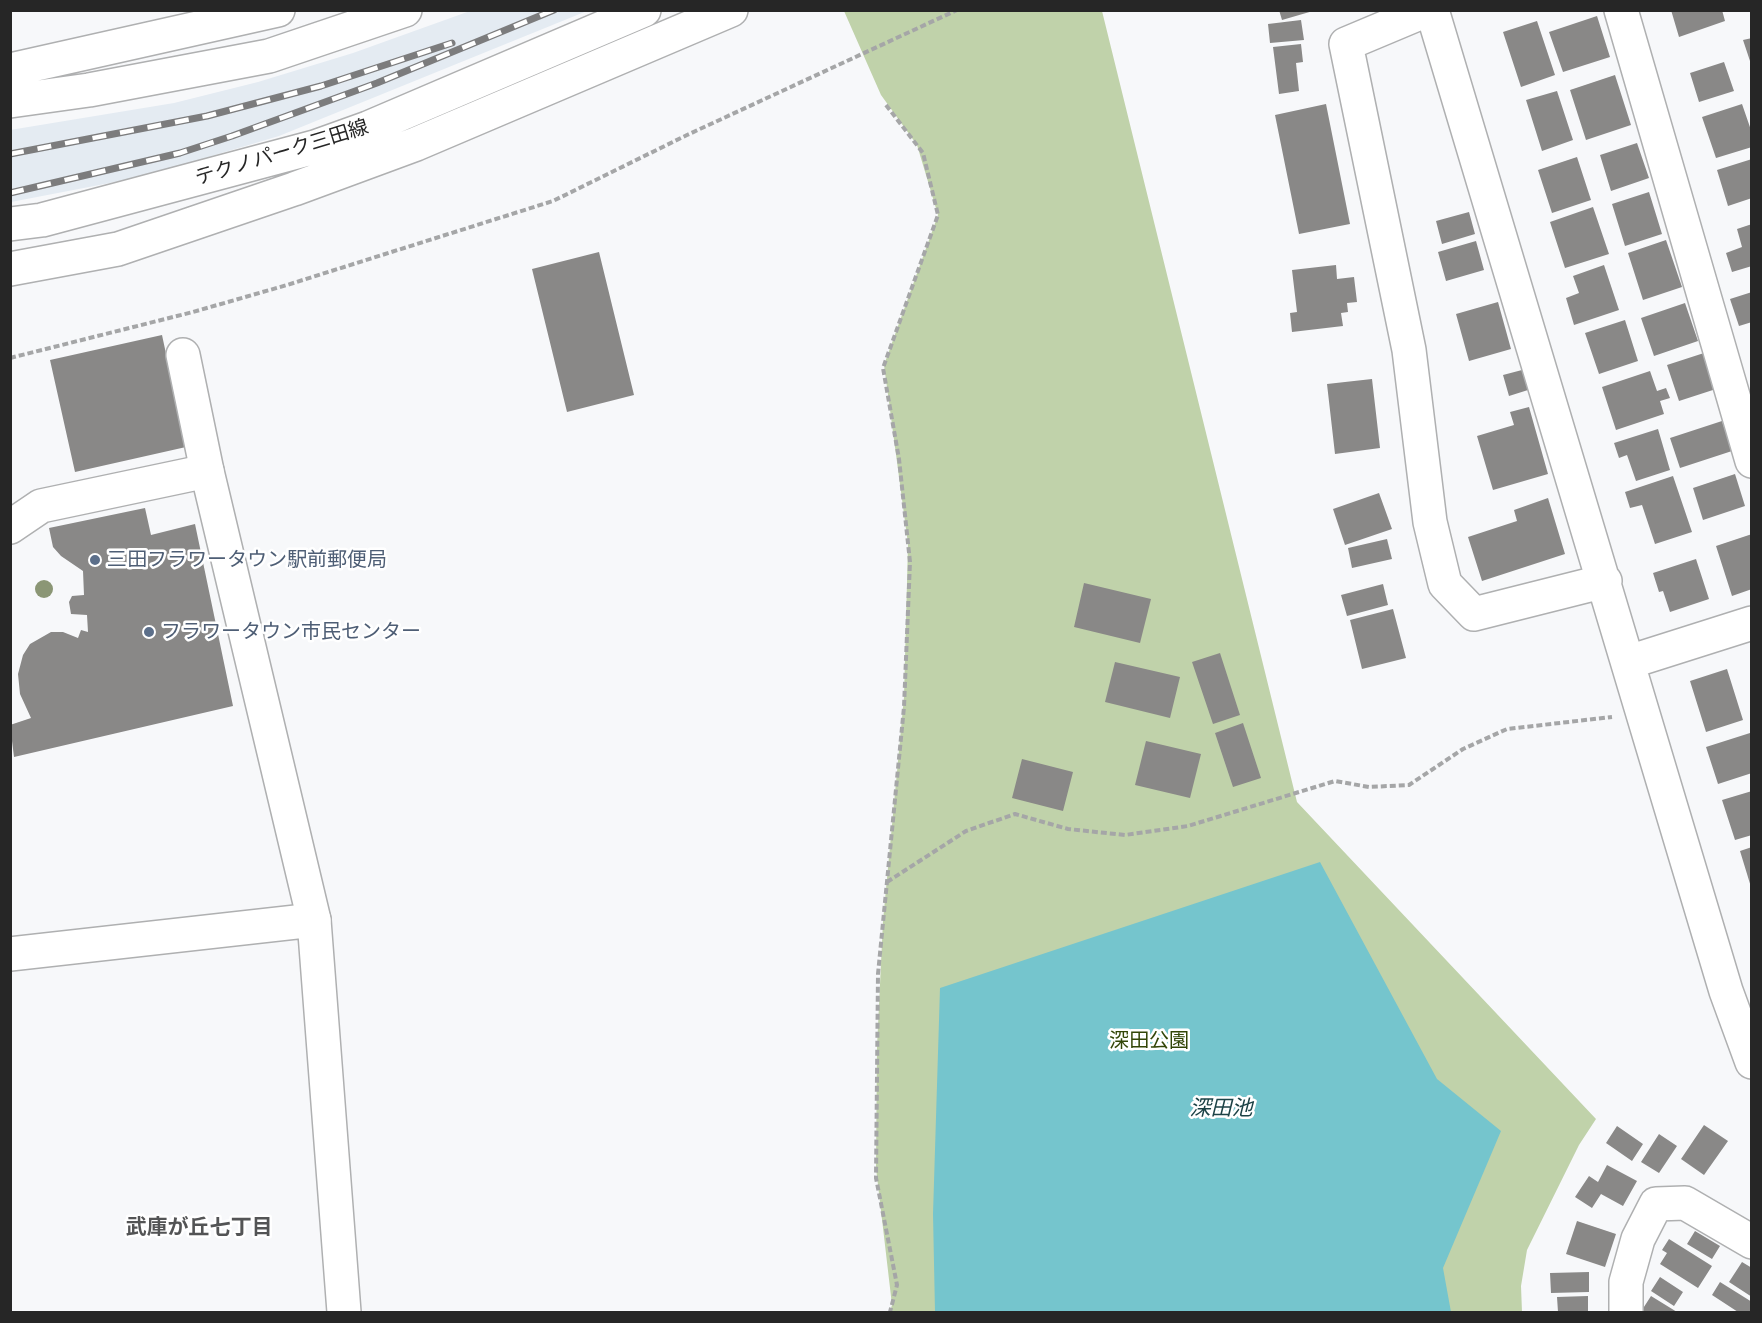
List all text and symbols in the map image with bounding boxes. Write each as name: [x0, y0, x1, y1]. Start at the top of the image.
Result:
street label: テクノパーク三田線: [192, 115, 372, 191]
place label: 三田フラワータウン駅前郵便局: [107, 548, 387, 572]
marker: 三田フラワータウン駅前郵便局: [88, 553, 102, 567]
place label: フラワータウン市民センター: [161, 620, 421, 644]
marker: フラワータウン市民センター: [142, 625, 156, 639]
park label: 深田公園: [1109, 1029, 1189, 1053]
water label: 深田池: [1190, 1096, 1252, 1122]
district label: 武庫が丘七丁目: [126, 1215, 272, 1241]

